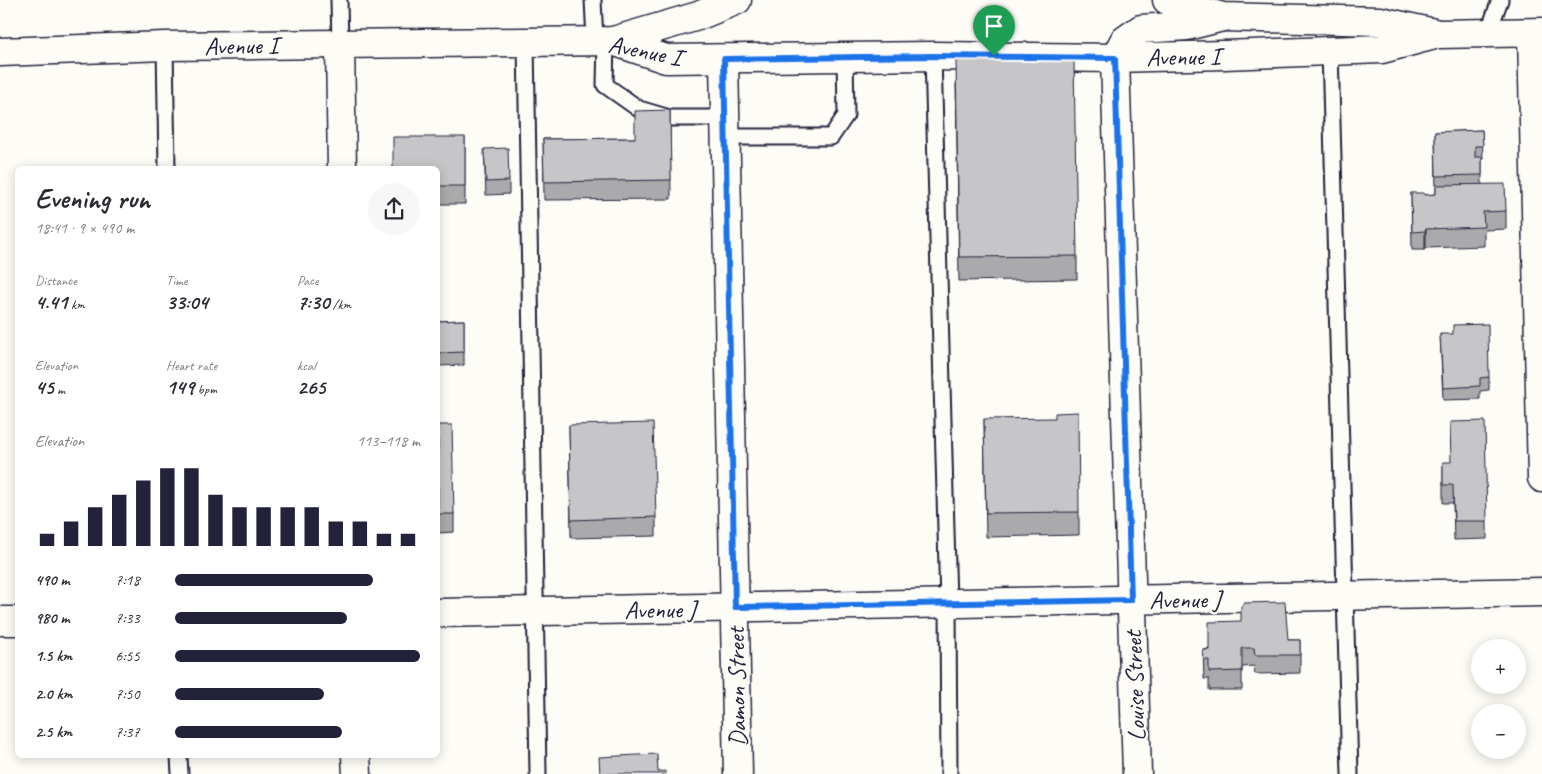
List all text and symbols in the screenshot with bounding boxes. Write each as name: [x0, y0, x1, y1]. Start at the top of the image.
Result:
pin: [973, 5, 1015, 56]
icon: arrive: [980, 12, 1008, 40]
street label: Avenue I: [606, 28, 690, 75]
street label: Avenue I: [204, 29, 284, 63]
street label: Avenue I: [1146, 40, 1226, 74]
text: Evening run: [35, 181, 150, 216]
button: share: [368, 183, 420, 235]
text: 18:41 · 9 × 490 m: [35, 218, 134, 238]
text: Distance: [35, 272, 77, 289]
text: Time: [166, 272, 187, 289]
text: Pace: [297, 272, 319, 289]
text: 4.41: [35, 289, 68, 315]
text: 33:04: [166, 289, 208, 315]
text: 7:30: [297, 289, 329, 315]
text: km: [68, 296, 85, 313]
text: /km: [329, 296, 351, 313]
text: Elevation: [35, 357, 78, 374]
text: Heart rate: [166, 357, 217, 374]
text: kcal: [297, 357, 316, 374]
text: 45: [35, 374, 54, 400]
text: 149: [166, 374, 194, 400]
text: 265: [297, 374, 325, 400]
text: m: [54, 381, 65, 398]
text: bpm: [194, 381, 217, 398]
text: Elevation: [35, 431, 84, 451]
text: 113–118 m: [357, 431, 420, 451]
text: 490 m: [35, 570, 69, 590]
text: 7:18: [115, 570, 140, 590]
street label: Avenue J: [1149, 583, 1225, 617]
street label: Avenue J: [624, 593, 700, 627]
text: 980 m: [35, 608, 69, 628]
text: 7:33: [115, 608, 140, 628]
street label: Damon Street: [720, 624, 754, 747]
street label: Louise Street: [1117, 628, 1153, 742]
map controls: [1471, 639, 1526, 759]
button: +: [1471, 639, 1526, 694]
text: 1.5 km: [35, 646, 72, 666]
text: 6:55: [115, 646, 140, 666]
text: 2.0 km: [35, 684, 72, 704]
text: 7:50: [115, 684, 140, 704]
button: −: [1471, 704, 1526, 759]
text: 2.5 km: [35, 722, 72, 742]
text: 7:37: [115, 722, 140, 742]

